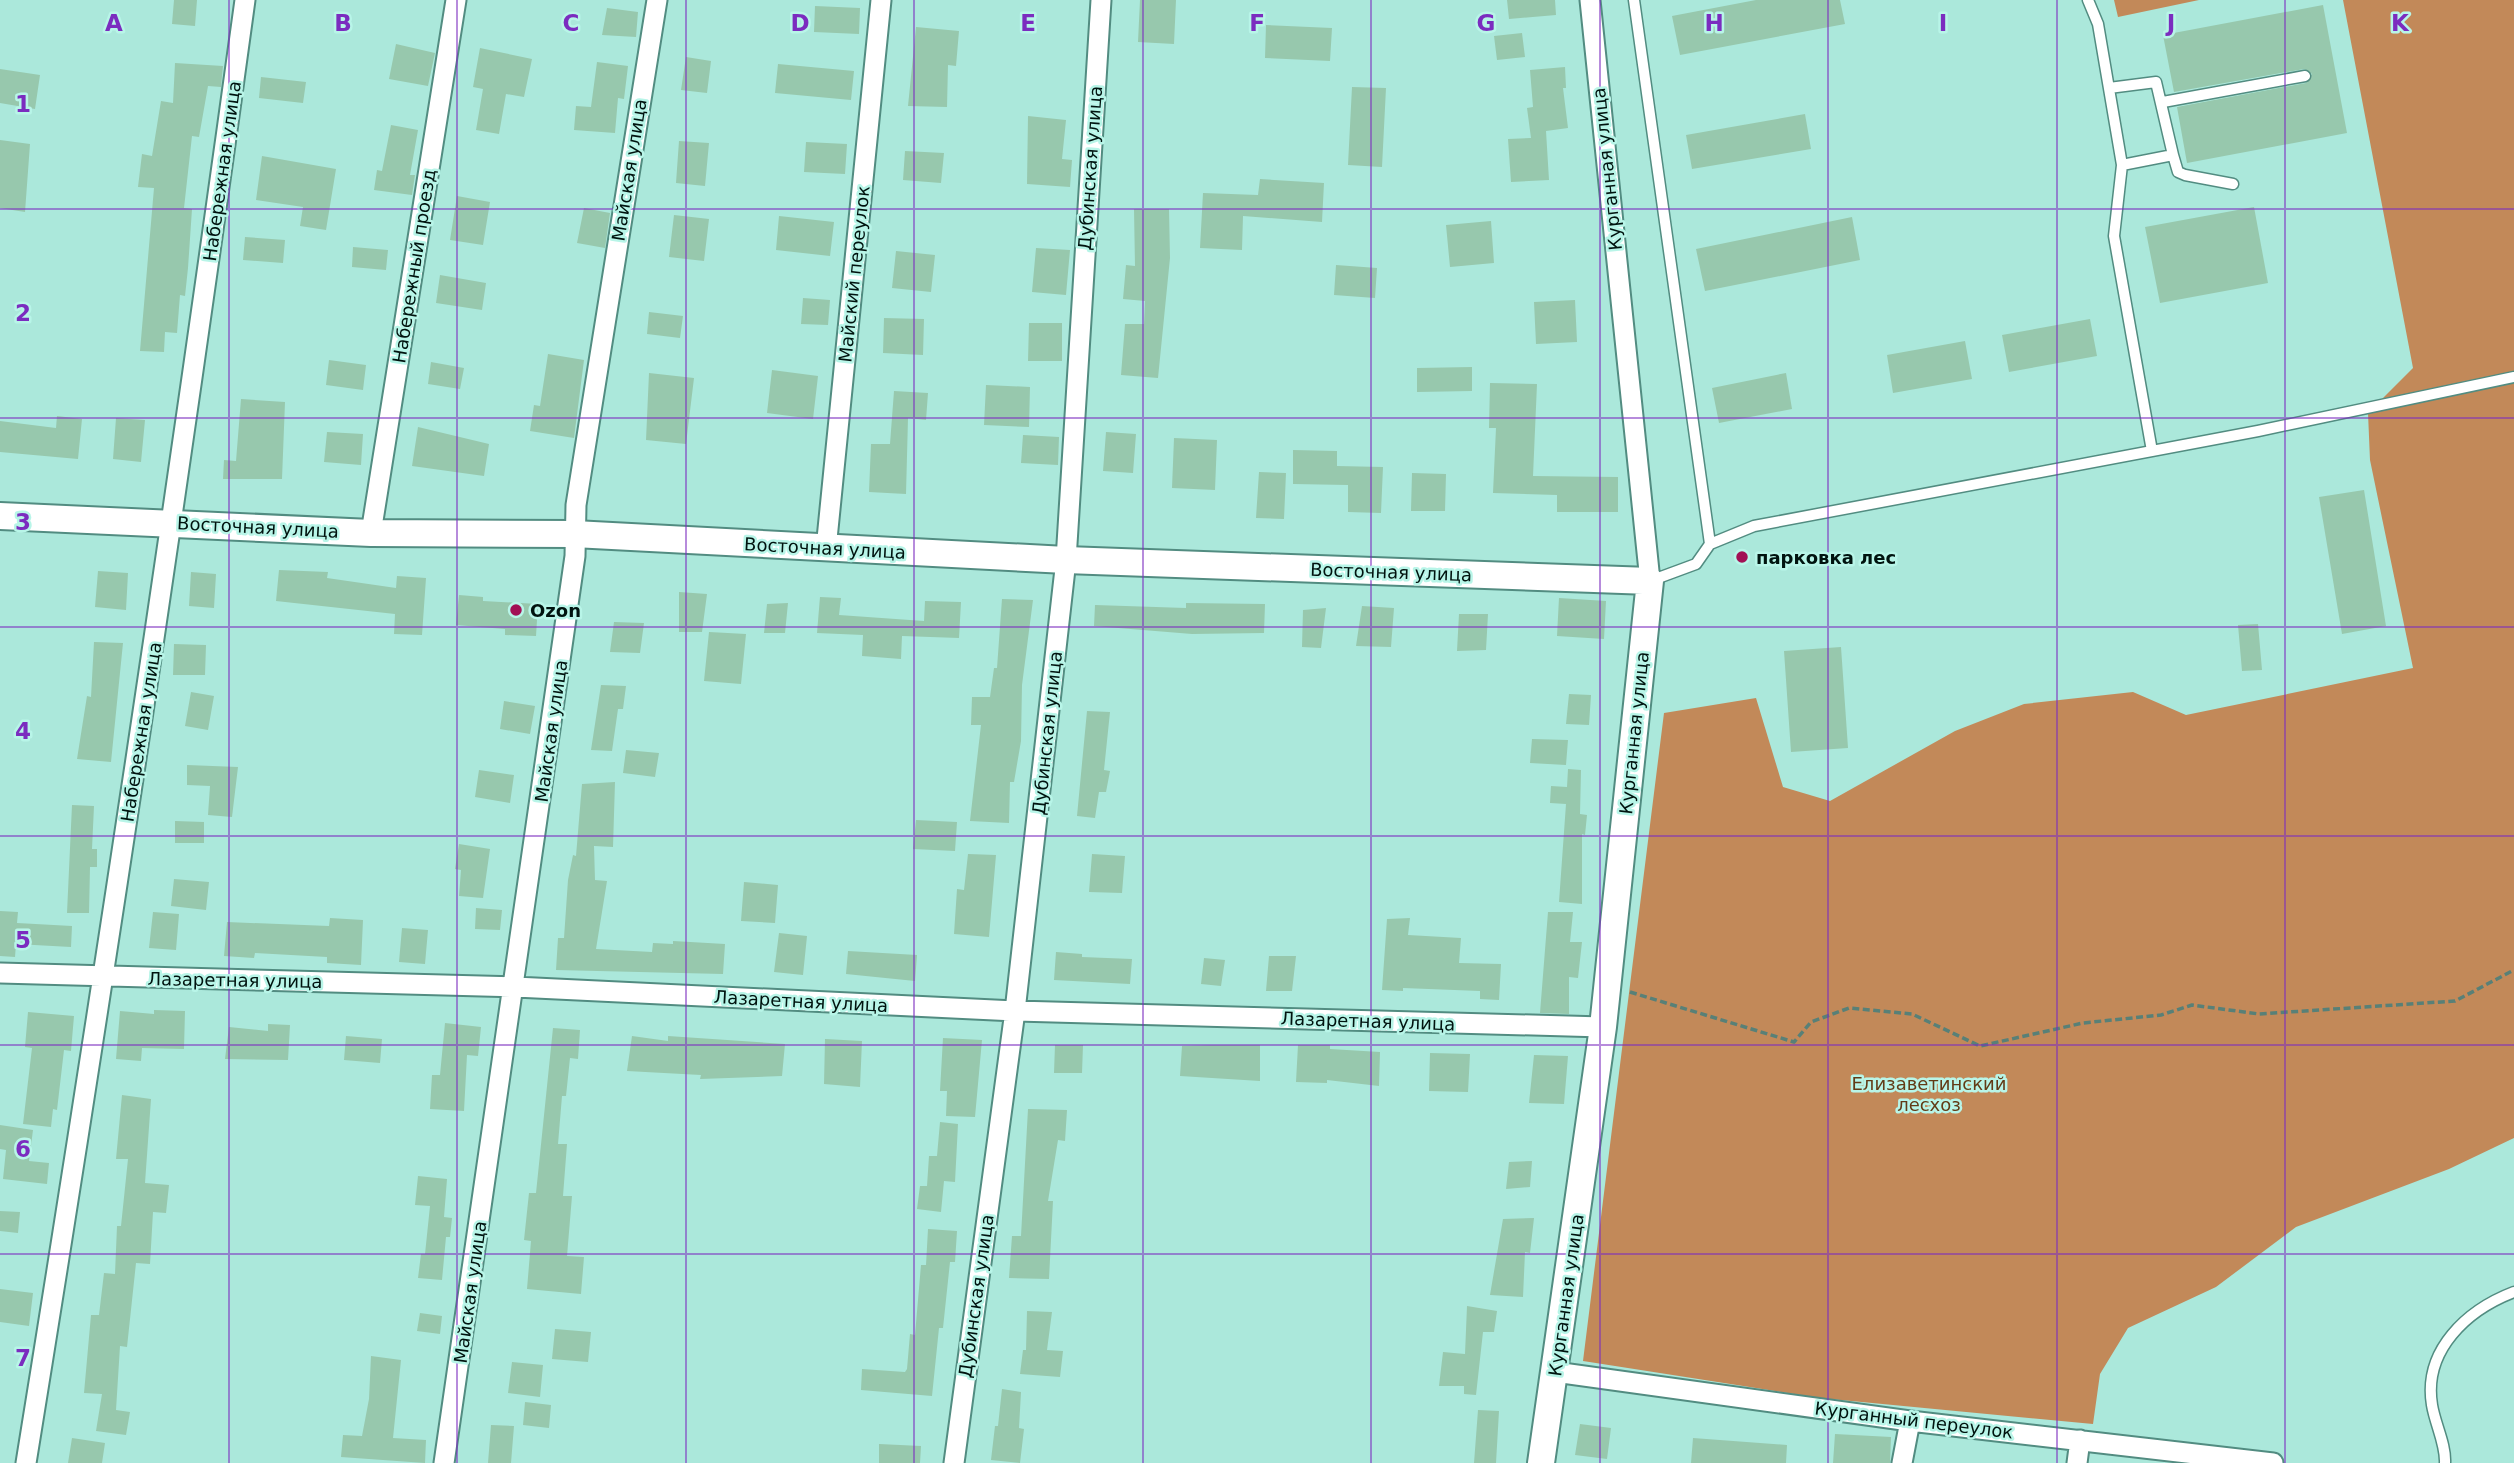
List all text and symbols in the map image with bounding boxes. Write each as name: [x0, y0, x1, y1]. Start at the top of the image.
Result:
text: A: [105, 10, 123, 36]
text: B: [334, 10, 352, 36]
text: C: [563, 10, 579, 36]
text: D: [790, 10, 810, 36]
text: E: [1020, 10, 1036, 36]
text: F: [1249, 10, 1265, 36]
text: G: [1477, 10, 1495, 36]
text: H: [1704, 10, 1724, 36]
text: I: [1939, 10, 1947, 36]
text: J: [2165, 10, 2175, 36]
text: K: [2391, 10, 2410, 36]
street label: Набережная улица: [199, 79, 245, 263]
street label: Дубинская улица: [1074, 85, 1106, 251]
street label: Курганная улица: [1588, 87, 1626, 251]
text: 1: [15, 91, 31, 117]
street label: Майская улица: [607, 97, 651, 243]
street label: Набережный проезд: [388, 167, 440, 365]
street label: Майский переулок: [834, 184, 874, 363]
text: 2: [15, 300, 31, 326]
text: 3: [15, 509, 31, 535]
street label: Восточная улица: [177, 512, 339, 542]
street label: Восточная улица: [744, 533, 906, 563]
place label: парковка лес: [1756, 547, 1896, 568]
marker: парковка лес: [1734, 549, 1750, 565]
street label: Восточная улица: [1310, 559, 1472, 585]
place label: Ozon: [530, 600, 581, 621]
marker: Ozon: [508, 602, 524, 618]
street label: Набережная улица: [116, 641, 166, 823]
street label: Дубинская улица: [1028, 650, 1066, 816]
street label: Курганная улица: [1615, 651, 1653, 815]
street label: Майская улица: [531, 658, 571, 804]
text: 4: [15, 718, 31, 744]
text: 5: [15, 927, 31, 953]
street label: Лазаретная улица: [148, 968, 322, 992]
street label: Лазаретная улица: [713, 986, 889, 1016]
street label: Лазаретная улица: [1280, 1007, 1456, 1035]
park label: Елизаветинский лесхоз: [1852, 1073, 2006, 1115]
text: 6: [15, 1136, 31, 1162]
street label: Дубинская улица: [954, 1213, 998, 1379]
street label: Курганная улица: [1544, 1213, 1588, 1377]
street label: Майская улица: [450, 1219, 490, 1365]
text: 7: [15, 1345, 31, 1371]
street label: Курганный переулок: [1814, 1397, 2015, 1443]

